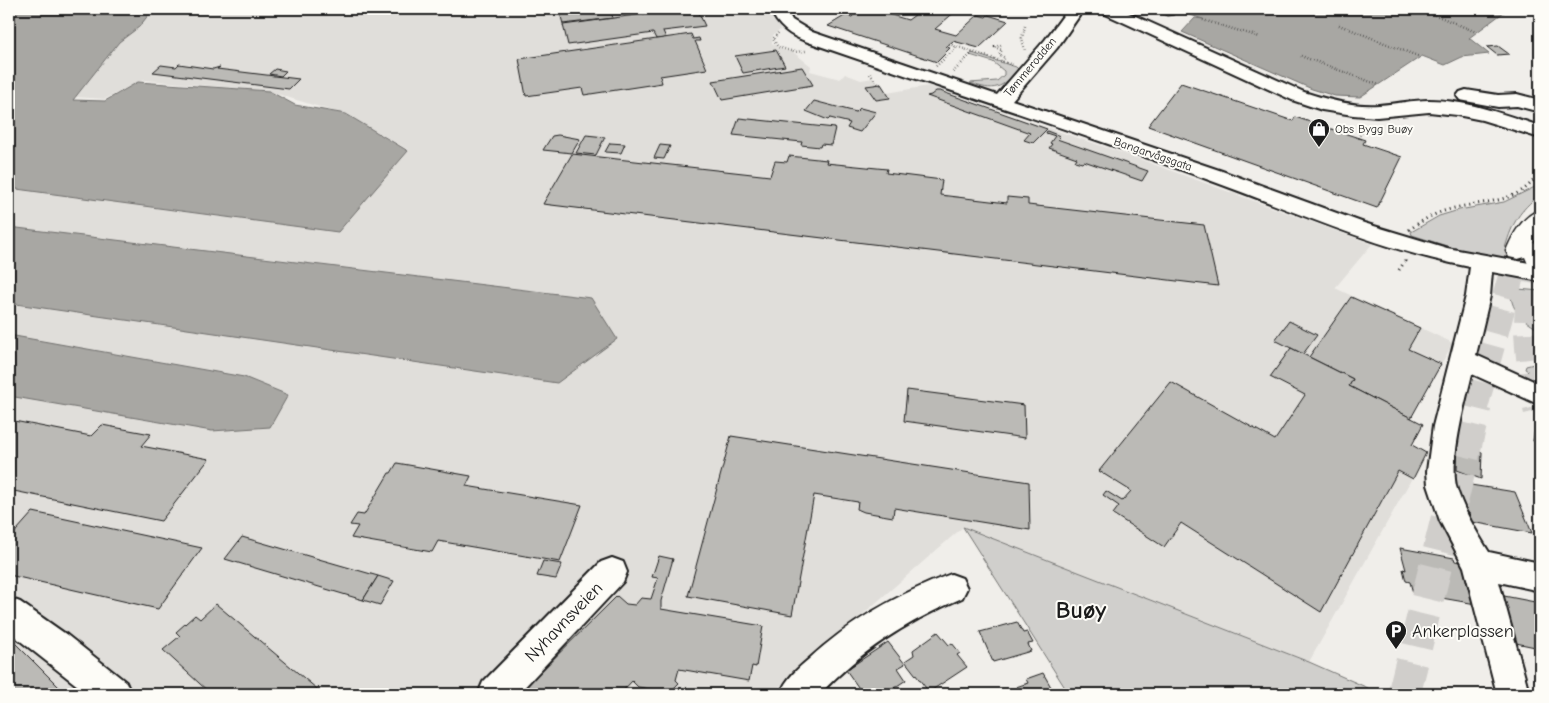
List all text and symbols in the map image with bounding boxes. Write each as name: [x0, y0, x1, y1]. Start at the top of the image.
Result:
street label: Tømmerodden: [1001, 34, 1059, 100]
shop icon: Obs Bygg Buøy: [1307, 117, 1331, 148]
place label: Obs Bygg Buøy: [1335, 122, 1413, 136]
street label: Bangarvågsgata: [1112, 134, 1194, 174]
street label: Nyhavnsveien: [521, 578, 607, 666]
district label: Buøy: [1056, 596, 1106, 624]
parking icon: Ankerplassen: [1384, 619, 1408, 650]
place label: Ankerplassen: [1412, 621, 1514, 642]

